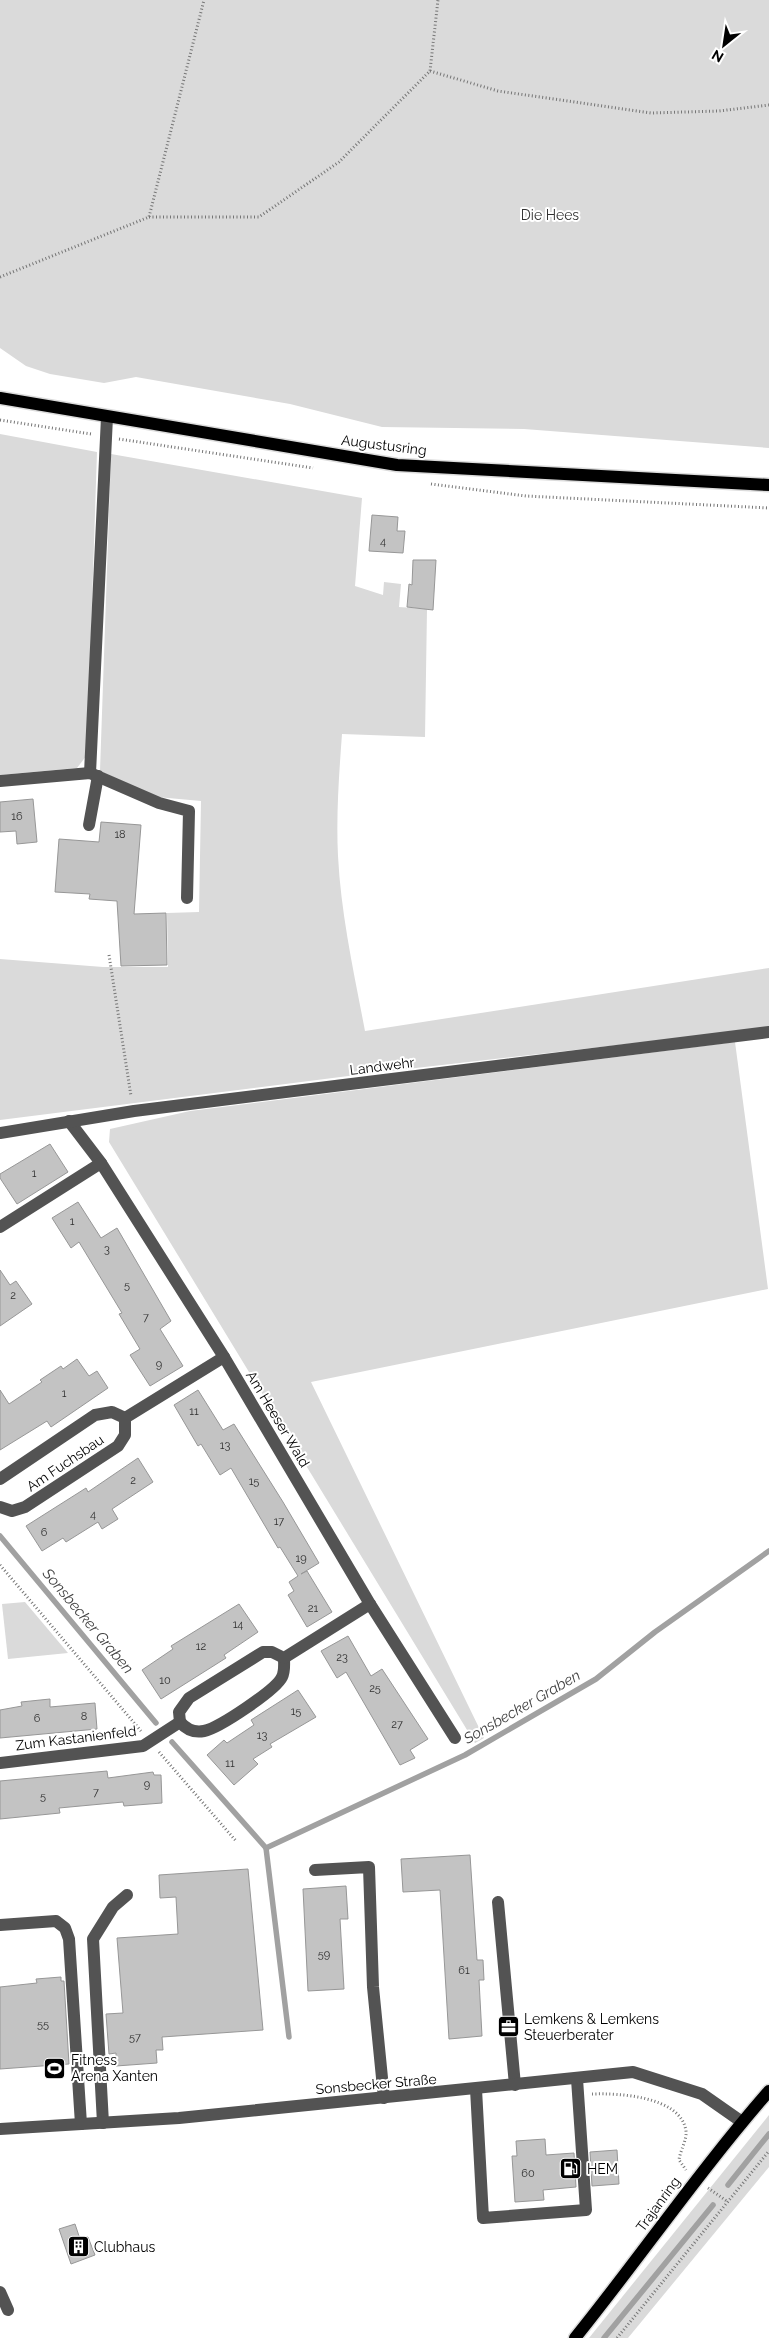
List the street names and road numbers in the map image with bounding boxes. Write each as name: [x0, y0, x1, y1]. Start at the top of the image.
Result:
street label: Augustusring: [340, 432, 428, 458]
street label: Landwehr: [349, 1054, 415, 1078]
street label: Am Heeser Wald: [243, 1368, 313, 1470]
street label: Am Fuchsbau: [24, 1431, 106, 1495]
street label: Zum Kastanienfeld: [15, 1723, 137, 1753]
street label: Sonsbecker Straße: [315, 2071, 437, 2097]
street label: Trajanring: [633, 2174, 683, 2234]

